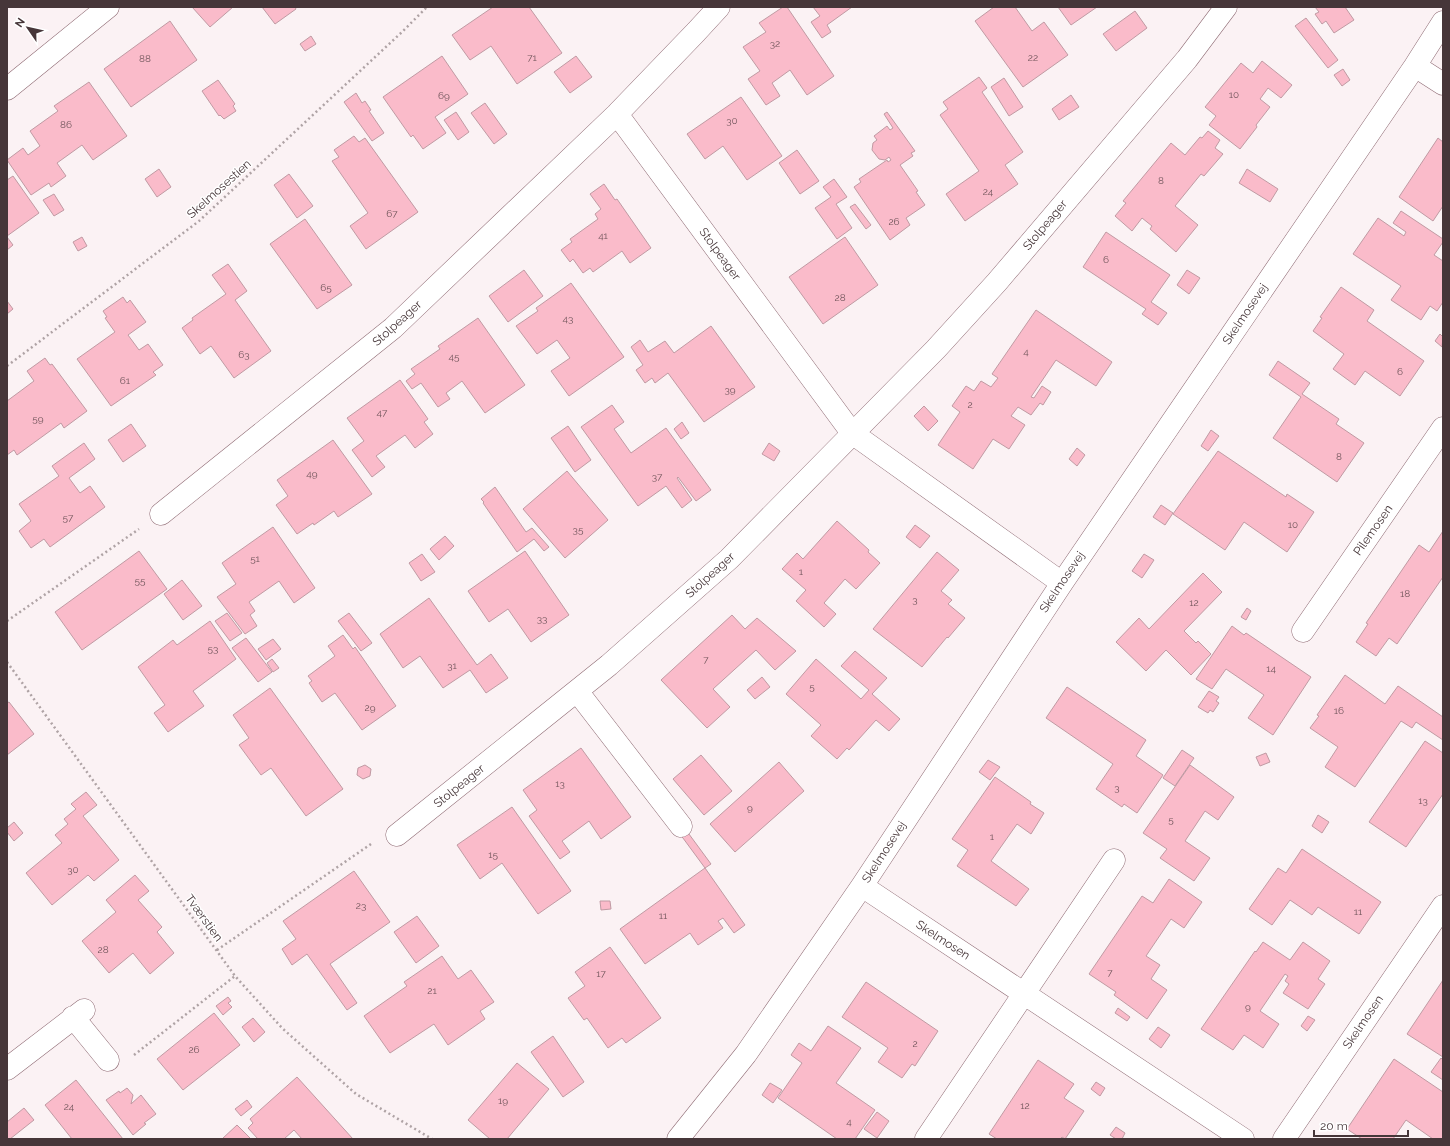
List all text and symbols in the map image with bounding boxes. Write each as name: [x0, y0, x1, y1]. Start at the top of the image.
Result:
north arrow: [8, 8, 48, 48]
text: N: [12, 16, 28, 30]
house number: 32: [770, 38, 780, 49]
house number: 71: [527, 52, 538, 63]
house number: 22: [1028, 52, 1038, 63]
house number: 88: [139, 53, 151, 64]
house number: 10: [1229, 89, 1239, 100]
house number: 69: [438, 90, 450, 101]
house number: 30: [726, 115, 738, 126]
house number: 86: [60, 119, 72, 130]
street label: Skelmosestien: [184, 157, 254, 221]
house number: 8: [1158, 175, 1164, 186]
house number: 24: [983, 186, 994, 197]
street label: Stolpeager: [1020, 196, 1071, 253]
house number: 67: [386, 208, 398, 219]
house number: 26: [888, 216, 900, 227]
street label: Stolpeager: [696, 225, 744, 283]
house number: 41: [598, 230, 609, 241]
house number: 6: [1103, 254, 1109, 265]
street label: Skelmosevej: [1220, 281, 1270, 347]
house number: 65: [320, 282, 332, 293]
house number: 28: [834, 292, 846, 303]
street label: Stolpeager: [370, 297, 425, 349]
house number: 43: [563, 313, 573, 324]
house number: 4: [1023, 346, 1029, 357]
house number: 63: [238, 349, 250, 360]
house number: 45: [449, 351, 460, 362]
house number: 6: [1397, 366, 1403, 377]
house number: 61: [120, 375, 131, 386]
house number: 39: [724, 384, 736, 395]
house number: 2: [967, 399, 973, 410]
house number: 47: [377, 407, 388, 418]
house number: 59: [32, 413, 44, 424]
house number: 8: [1336, 451, 1342, 462]
house number: 49: [306, 468, 318, 479]
house number: 37: [652, 471, 663, 482]
street label: Pilemosen: [1351, 502, 1395, 558]
house number: 57: [63, 512, 74, 523]
house number: 10: [1288, 519, 1298, 530]
house number: 35: [573, 524, 584, 535]
street label: Stolpeager: [683, 549, 738, 601]
street label: Skelmosevej: [1037, 549, 1087, 615]
house number: 51: [250, 553, 261, 564]
house number: 1: [799, 566, 804, 577]
house number: 55: [135, 575, 146, 586]
house number: 18: [1400, 588, 1410, 599]
house number: 3: [912, 594, 918, 605]
house number: 12: [1189, 597, 1199, 608]
house number: 33: [537, 613, 547, 624]
house number: 53: [208, 643, 218, 654]
house number: 7: [703, 654, 709, 665]
house number: 31: [447, 660, 458, 671]
house number: 14: [1266, 663, 1276, 674]
house number: 5: [809, 681, 815, 692]
house number: 29: [364, 702, 376, 713]
house number: 16: [1334, 705, 1344, 716]
street label: Stolpeager: [431, 761, 488, 811]
house number: 13: [555, 778, 565, 789]
house number: 3: [1114, 782, 1120, 793]
house number: 13: [1418, 795, 1428, 806]
house number: 9: [747, 802, 753, 813]
house number: 5: [1168, 814, 1174, 825]
street label: Skelmosevej: [859, 819, 909, 885]
house number: 1: [990, 831, 995, 842]
house number: 15: [488, 849, 498, 860]
house number: 30: [67, 864, 79, 875]
street label: Tværstien: [182, 892, 226, 944]
house number: 23: [356, 900, 366, 911]
house number: 11: [1354, 906, 1363, 917]
house number: 11: [659, 910, 668, 921]
street label: Skelmosen: [913, 917, 973, 963]
house number: 28: [97, 944, 109, 955]
house number: 7: [1107, 967, 1113, 978]
house number: 17: [596, 968, 606, 979]
house number: 21: [427, 985, 437, 996]
street label: Skelmosen: [1340, 993, 1386, 1051]
house number: 9: [1245, 1001, 1251, 1012]
house number: 2: [912, 1038, 918, 1049]
house number: 26: [188, 1044, 200, 1055]
house number: 19: [498, 1095, 508, 1106]
house number: 12: [1020, 1100, 1030, 1111]
house number: 24: [64, 1101, 75, 1112]
scale bar: [1314, 1112, 1408, 1138]
house number: 4: [846, 1116, 852, 1127]
text: 20 m: [1320, 1119, 1348, 1133]

